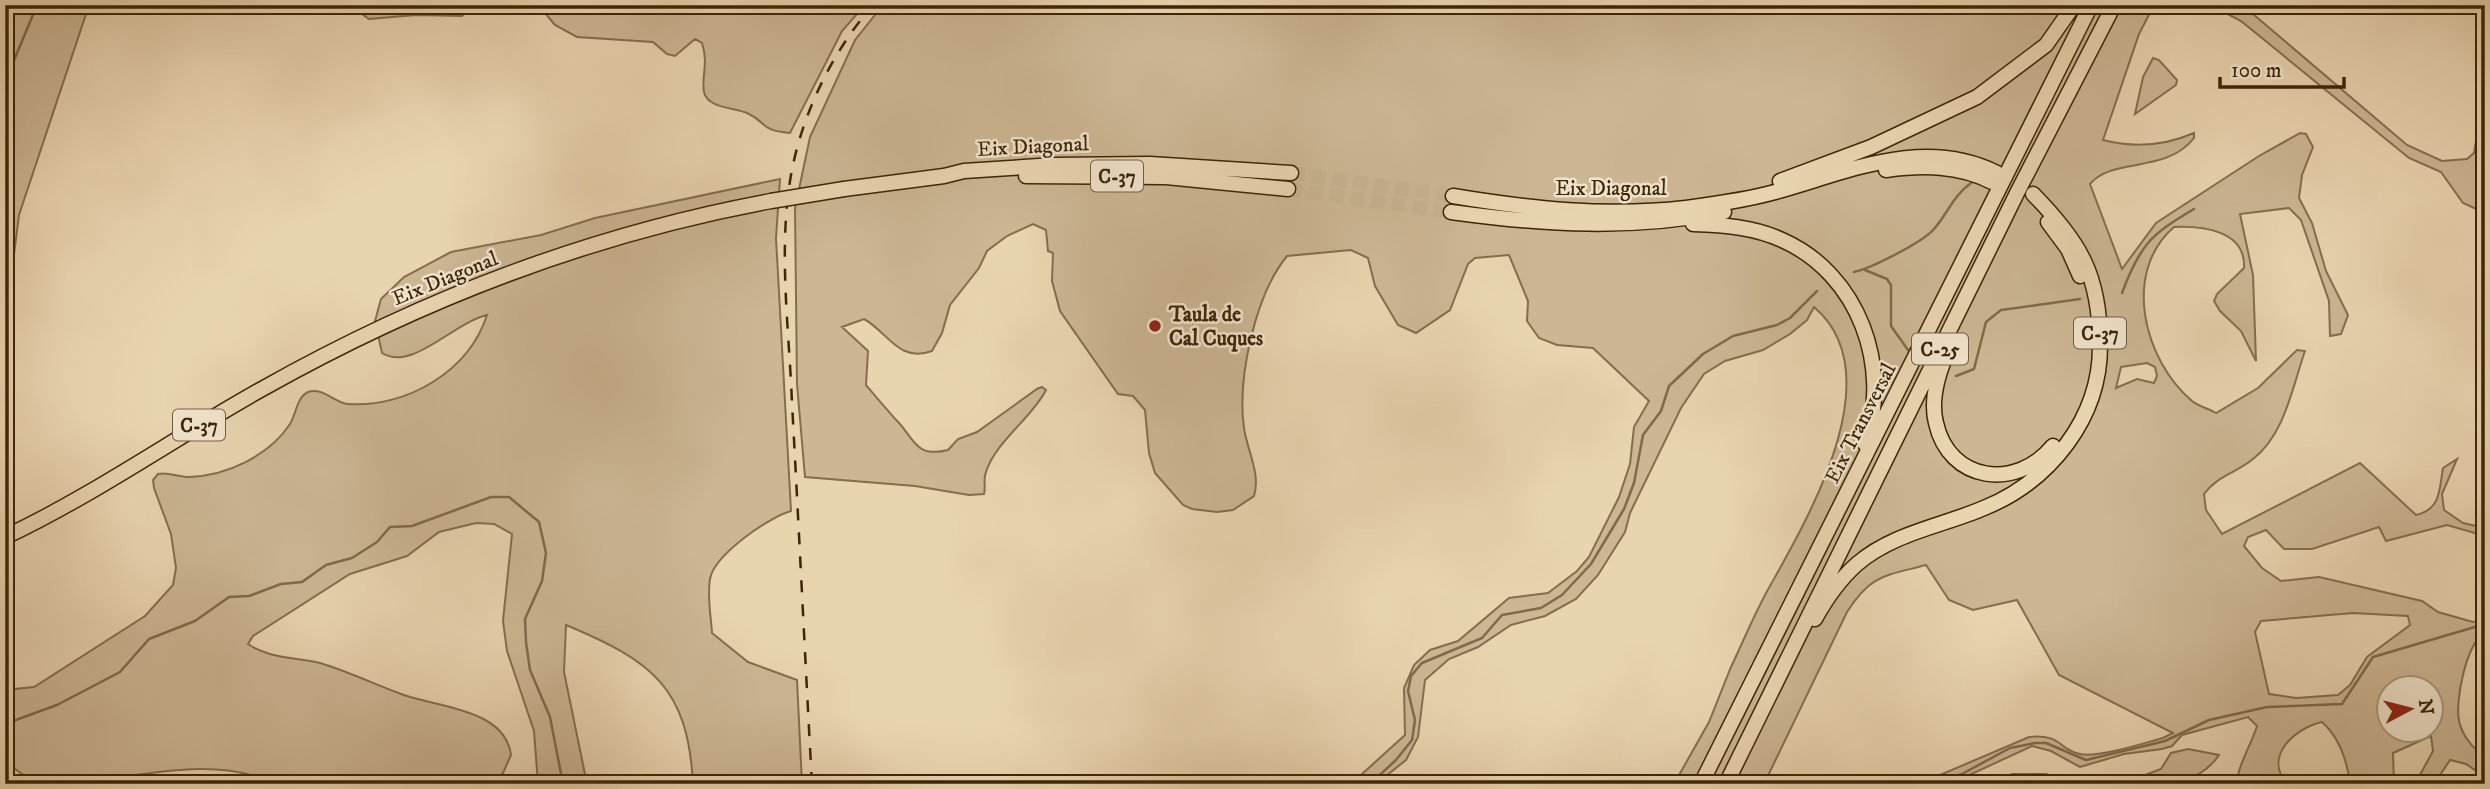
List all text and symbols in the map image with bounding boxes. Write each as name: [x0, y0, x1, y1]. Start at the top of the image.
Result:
scale bar: [2220, 46, 2345, 90]
text: 100 m: [2231, 58, 2282, 84]
street label: Eix Diagonal: [977, 131, 1090, 163]
road number: C-37: [1091, 160, 1143, 192]
street label: Eix Diagonal: [1555, 176, 1668, 202]
street label: Eix Diagonal: [389, 246, 503, 312]
place label: Taula de Cal Cuques: [1168, 302, 1263, 352]
marker: Taula de Cal Cuques: [1147, 318, 1163, 334]
road number: C-37: [2074, 318, 2126, 348]
road number: C-25: [1912, 334, 1968, 364]
street label: Eix Transversal: [1819, 358, 1903, 488]
road number: C-37: [173, 410, 225, 440]
north arrow: [2374, 674, 2444, 744]
text: N: [2413, 698, 2438, 717]

